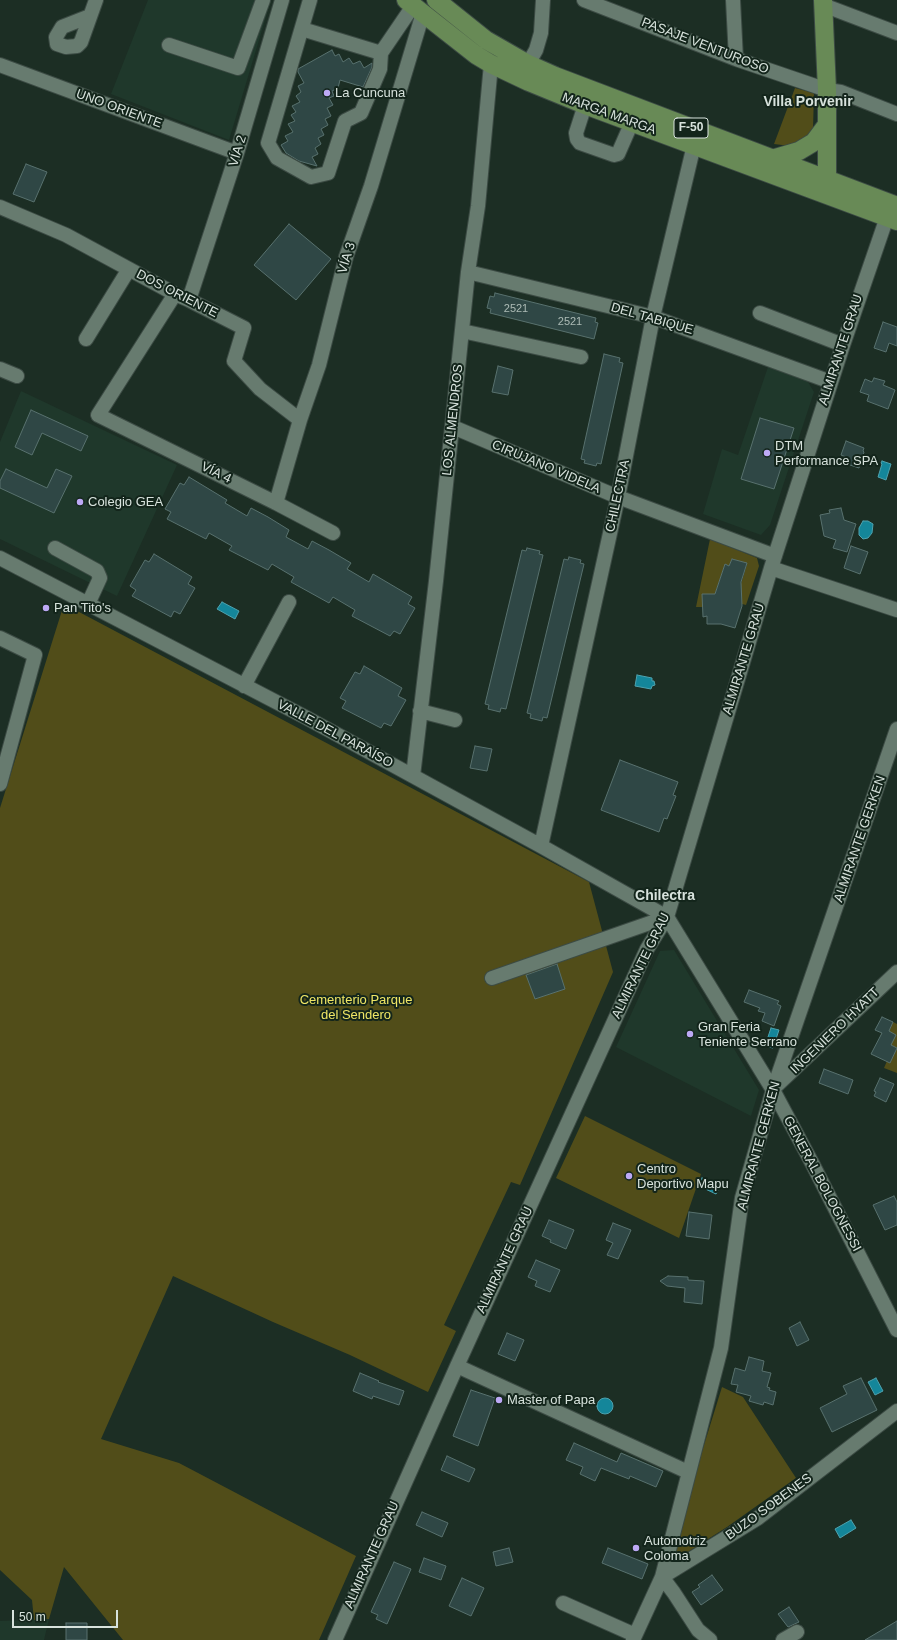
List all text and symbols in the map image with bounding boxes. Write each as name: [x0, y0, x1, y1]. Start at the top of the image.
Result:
street label: PASAJE VENTUROSO: [639, 15, 771, 77]
place label: La Cuncuna: [335, 85, 405, 101]
street label: UNO ORIENTE: [74, 86, 164, 132]
marker: La Cuncuna: [322, 88, 332, 98]
street label: MARGA MARGA: [560, 90, 658, 138]
district label: Villa Porvenir: [763, 94, 853, 110]
road number: F-50: [674, 118, 708, 138]
street label: VÍA 2: [226, 134, 250, 168]
street label: VÍA 3: [335, 241, 359, 275]
street label: DOS ORIENTE: [134, 267, 220, 321]
street label: ALMIRANTE GRAU: [816, 293, 866, 407]
street label: DEL TABIQUE: [609, 300, 695, 338]
house number: 2521: [504, 302, 528, 316]
house number: 2521: [558, 315, 582, 329]
street label: LOS ALMENDROS: [439, 364, 467, 476]
street label: CIRUJANO VIDELA: [489, 437, 603, 497]
place label: DTM Performance SPA: [775, 438, 878, 469]
marker: DTM Performance SPA: [762, 448, 772, 458]
street label: CHILECTRA: [603, 458, 633, 534]
street label: VÍA 4: [198, 459, 234, 487]
place label: Colegio GEA: [88, 494, 163, 510]
marker: Colegio GEA: [75, 497, 85, 507]
place label: Pan Tito's: [54, 600, 111, 616]
street label: ALMIRANTE GRAU: [720, 601, 768, 717]
marker: Pan Tito's: [41, 603, 51, 613]
street label: VALLE DEL PARAÍSO: [274, 697, 396, 771]
street label: ALMIRANTE GERKEN: [831, 774, 889, 904]
district label: Chilectra: [635, 888, 695, 904]
street label: ALMIRANTE GRAU: [609, 911, 673, 1021]
street label: INGENIERO HYATT: [787, 985, 883, 1077]
park label: Cementerio Parque del Sendero: [300, 992, 412, 1023]
place label: Gran Feria Teniente Serrano: [698, 1019, 797, 1050]
marker: Gran Feria Teniente Serrano: [685, 1029, 695, 1039]
street label: ALMIRANTE GERKEN: [734, 1080, 784, 1212]
street label: GENERAL BOLOGNESSI: [780, 1114, 864, 1254]
place label: Centro Deportivo Mapu: [637, 1161, 729, 1192]
marker: Centro Deportivo Mapu: [624, 1171, 634, 1181]
street label: ALMIRANTE GRAU: [474, 1204, 536, 1316]
place label: Master of Papa: [507, 1392, 595, 1408]
marker: Master of Papa: [494, 1395, 504, 1405]
street label: BUZO SOBENES: [723, 1471, 815, 1543]
street label: ALMIRANTE GRAU: [341, 1499, 403, 1611]
place label: Automotriz Coloma: [644, 1533, 706, 1564]
marker: Automotriz Coloma: [631, 1543, 641, 1553]
scale bar: [14, 1602, 120, 1628]
text: 50 m: [19, 1610, 46, 1624]

